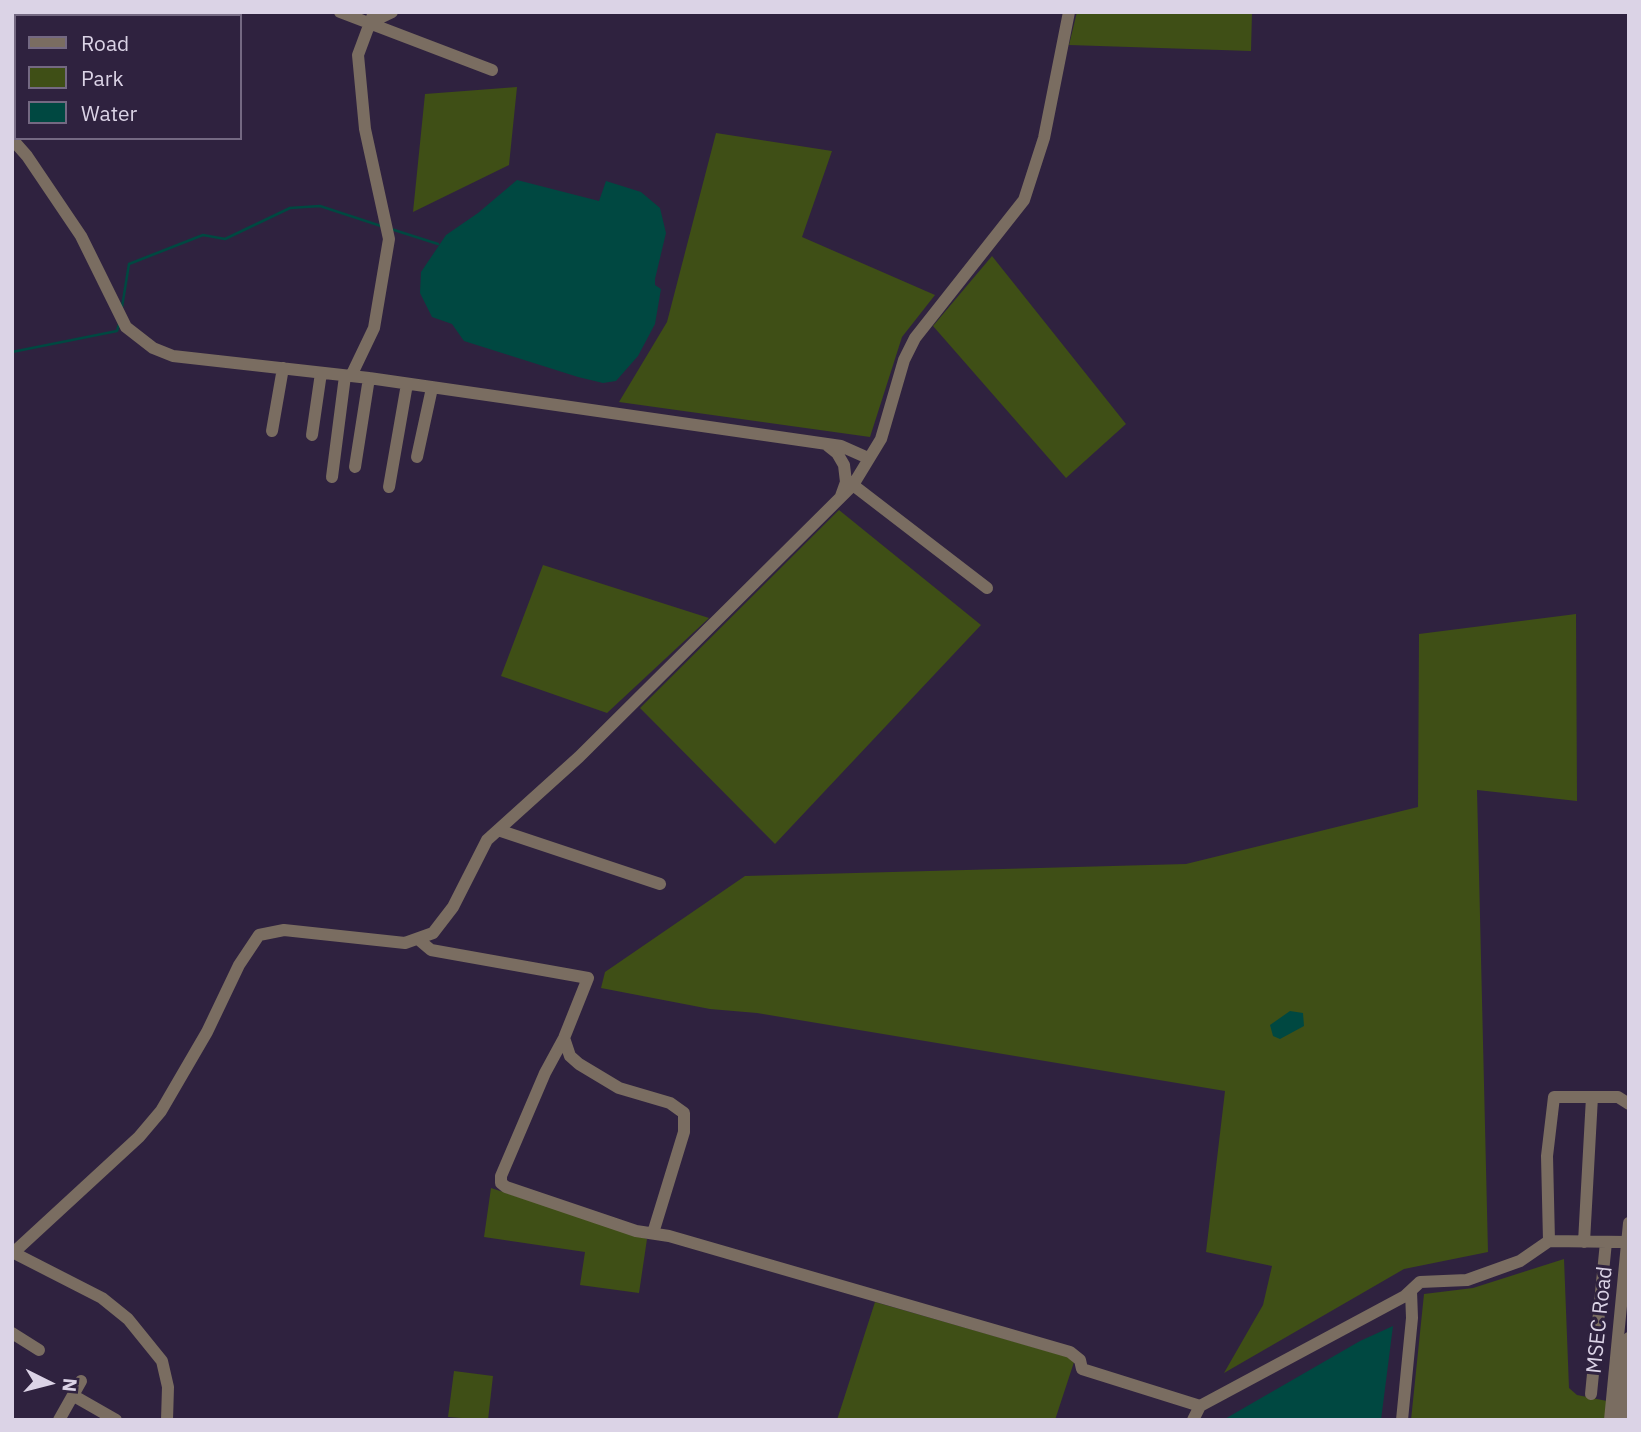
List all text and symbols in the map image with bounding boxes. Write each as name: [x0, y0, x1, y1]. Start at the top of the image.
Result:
legend: [14, 14, 242, 140]
text: Road: [81, 29, 129, 57]
text: Park: [81, 64, 124, 92]
text: Water: [81, 99, 137, 127]
street label: MSEC Road: [1582, 1265, 1618, 1375]
north arrow: [14, 1348, 84, 1418]
text: N: [57, 1377, 83, 1393]

